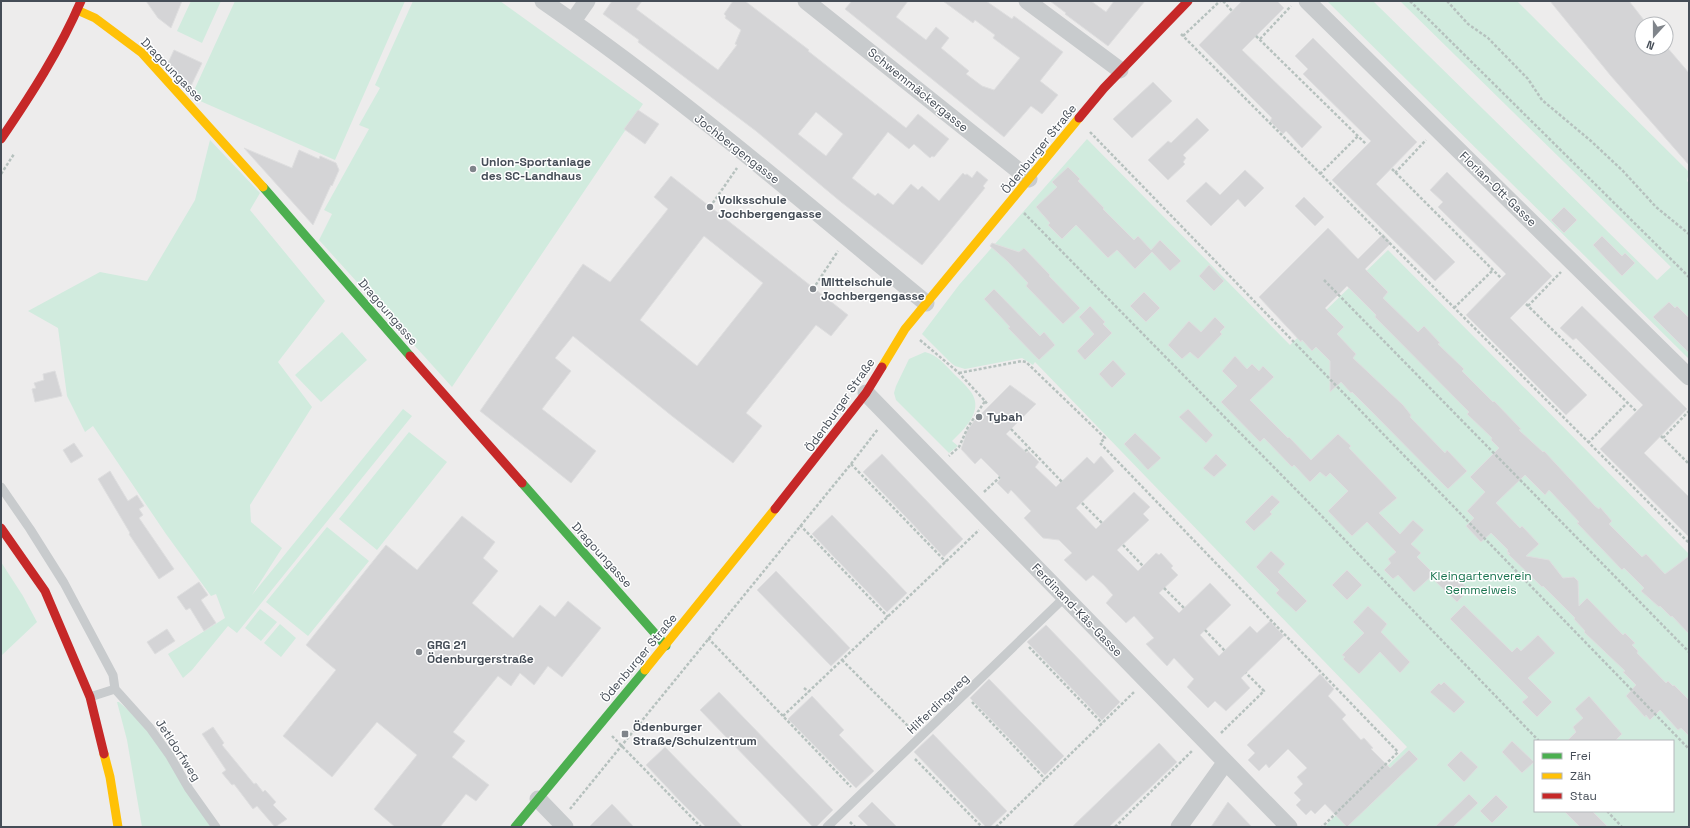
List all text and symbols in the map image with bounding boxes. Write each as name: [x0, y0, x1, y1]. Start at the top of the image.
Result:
north arrow: [1634, 16, 1674, 56]
street label: Dragoungasse: [137, 35, 207, 105]
text: N: [1644, 37, 1656, 53]
street label: Schwemmäckergasse: [864, 44, 972, 136]
street label: Ödenburger Straße: [998, 101, 1080, 197]
street label: Jochbergengasse: [691, 111, 783, 187]
street label: Florian-Ott-Gasse: [1456, 148, 1540, 230]
place label: Union-Sportanlage des SC-Landhaus: [481, 154, 591, 184]
marker: Union-Sportanlage des SC-Landhaus: [468, 164, 478, 174]
place label: Volksschule Jochbergengasse: [718, 192, 822, 222]
marker: Volksschule Jochbergengasse: [705, 202, 715, 212]
place label: Mittelschule Jochbergengasse: [821, 274, 925, 304]
street label: Dragoungasse: [355, 275, 421, 349]
marker: Mittelschule Jochbergengasse: [808, 284, 818, 294]
street label: Ödenburger Straße: [802, 355, 878, 455]
place label: Tybah: [987, 409, 1023, 425]
marker: Tybah: [974, 412, 984, 422]
street label: Dragoungasse: [568, 519, 636, 591]
street label: Ferdinand-Käs-Gasse: [1028, 560, 1126, 660]
park label: Kleingartenverein Semmelweis: [1430, 568, 1532, 598]
street label: Ödenburger Straße: [597, 610, 681, 706]
place label: GRG 21 Ödenburgerstraße: [427, 637, 534, 667]
marker: GRG 21 Ödenburgerstraße: [414, 647, 424, 657]
street label: Hilferdingweg: [904, 670, 972, 738]
street label: Jetldorfweg: [152, 716, 204, 784]
place label: Ödenburger Straße/Schulzentrum: [633, 719, 757, 749]
marker: Ödenburger Straße/Schulzentrum: [620, 729, 630, 739]
legend: [1534, 740, 1674, 812]
text: Frei: [1570, 748, 1591, 764]
text: Zäh: [1570, 768, 1591, 784]
text: Stau: [1570, 788, 1597, 804]

